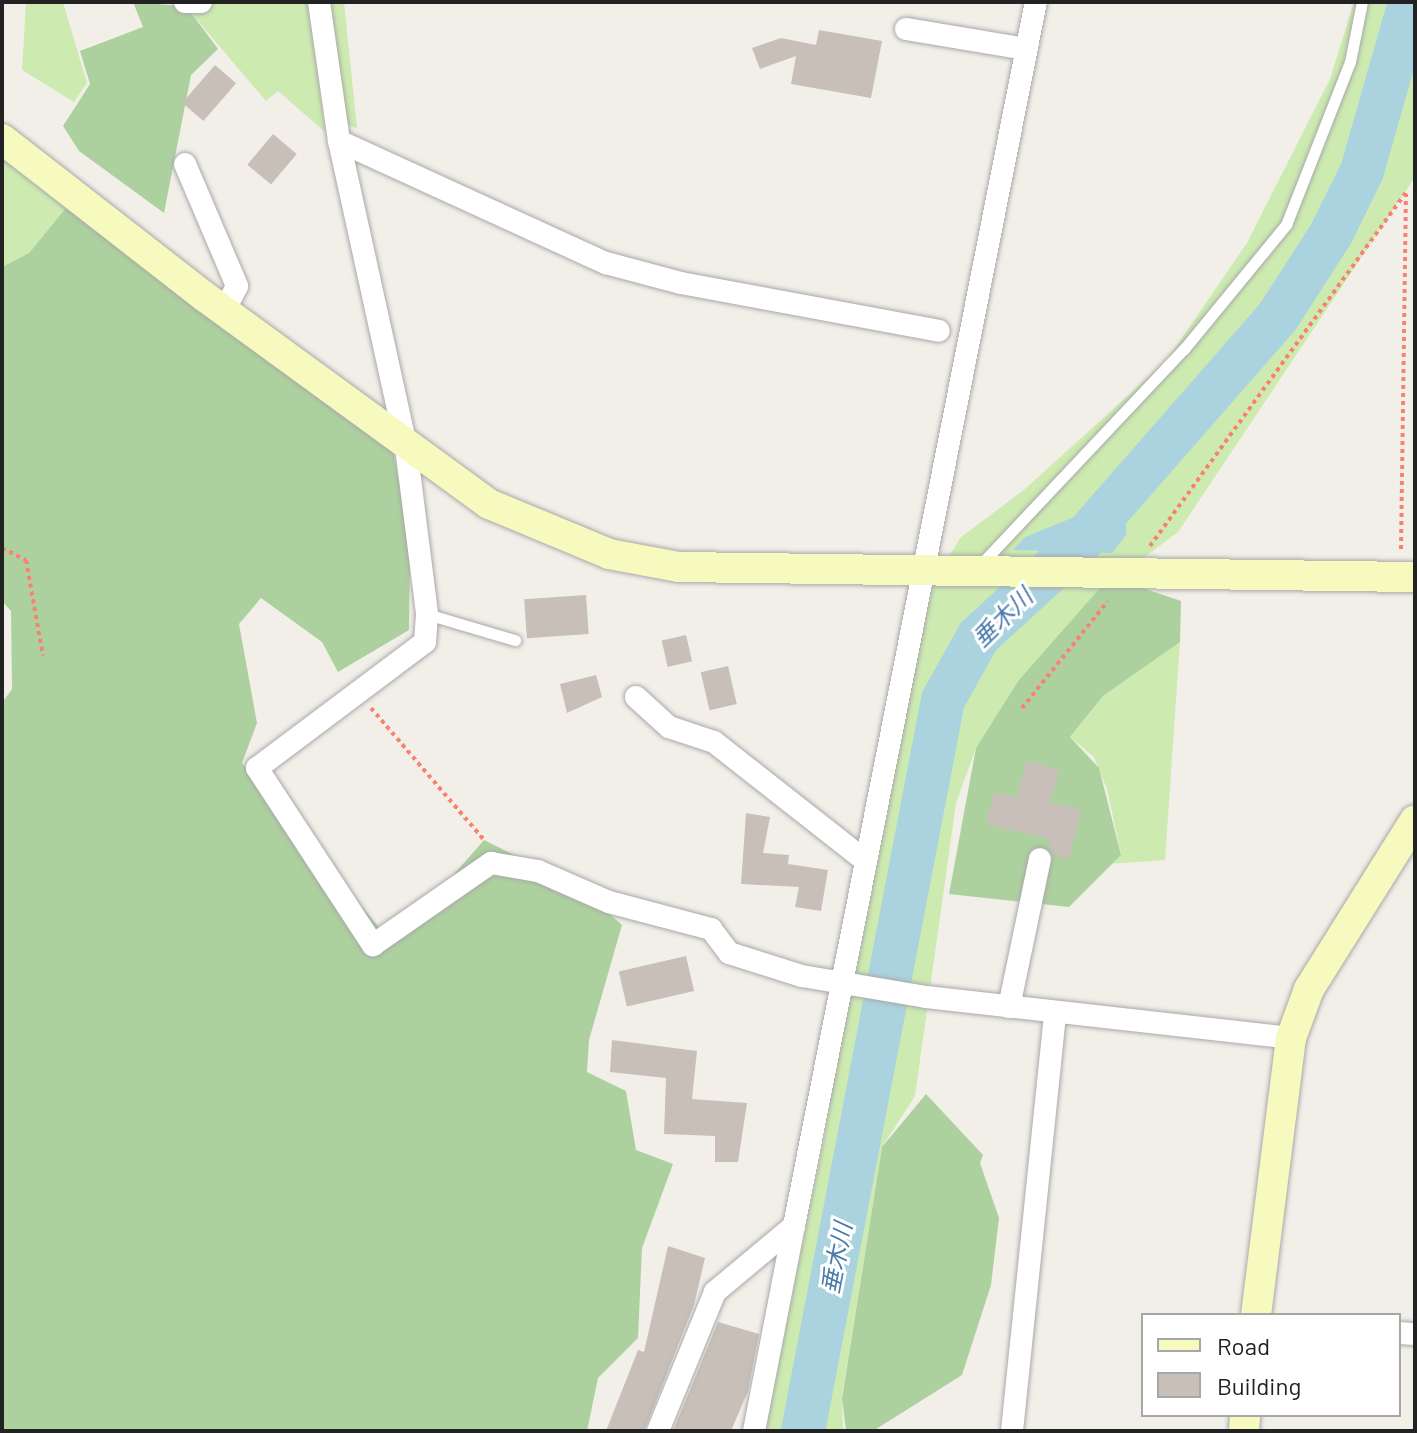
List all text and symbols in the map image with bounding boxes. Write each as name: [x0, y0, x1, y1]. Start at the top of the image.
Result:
water label: 垂木川: [966, 582, 1038, 652]
water label: 垂木川: [815, 1220, 857, 1296]
legend: [1141, 1313, 1401, 1417]
text: Road: [1217, 1331, 1270, 1360]
text: Building: [1217, 1371, 1301, 1400]

